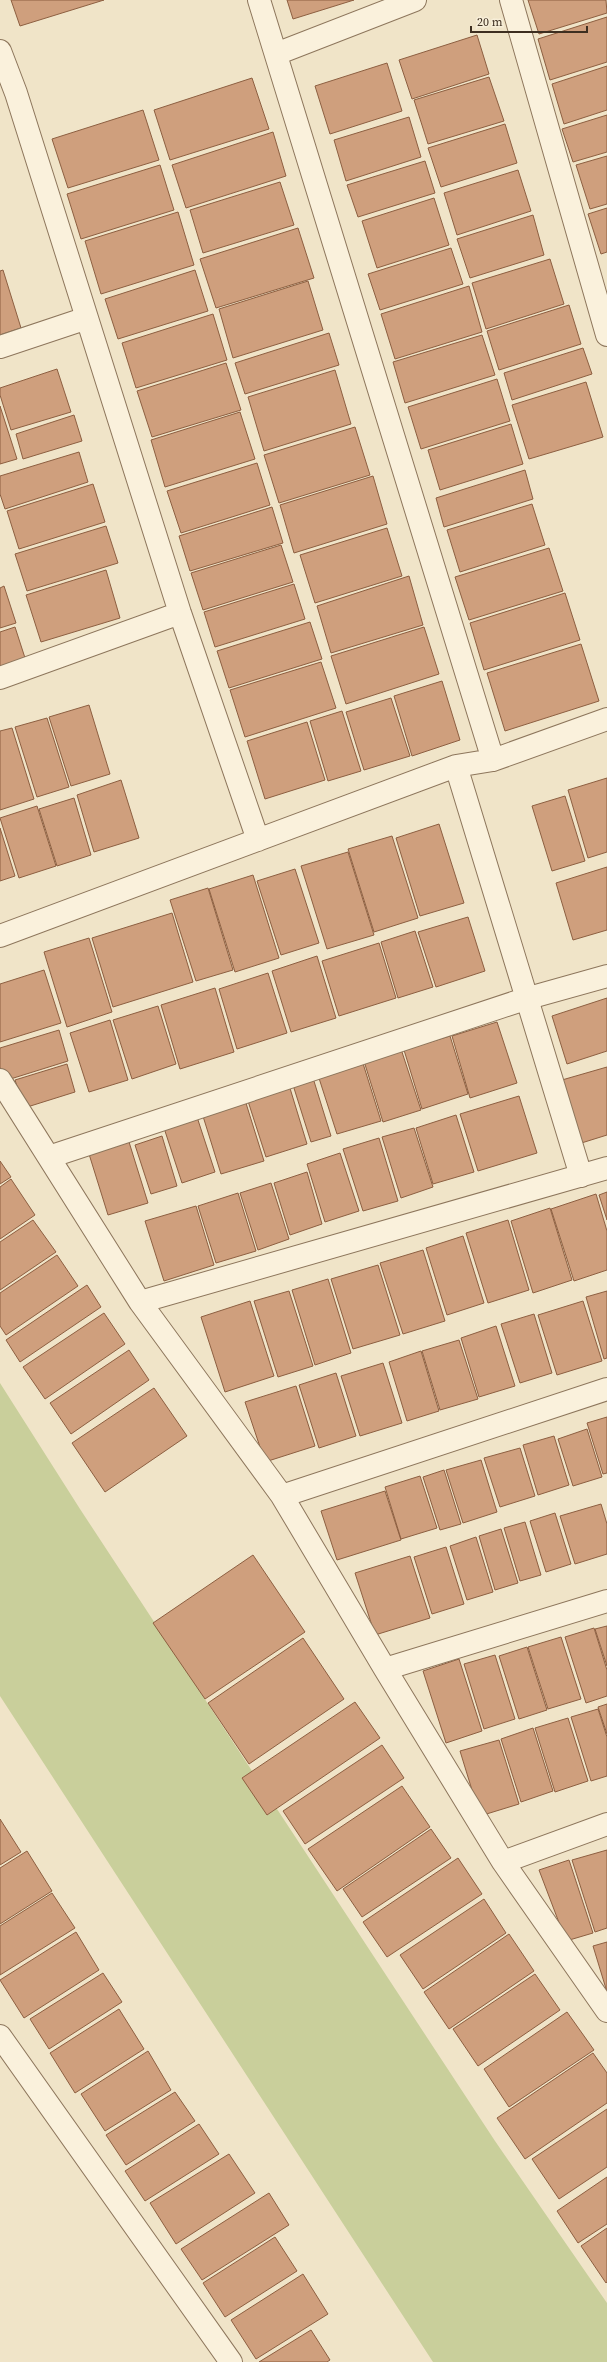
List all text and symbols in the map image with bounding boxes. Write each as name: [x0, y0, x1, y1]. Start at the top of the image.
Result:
scale bar: [471, 8, 587, 34]
text: 20 m: [477, 14, 503, 30]

